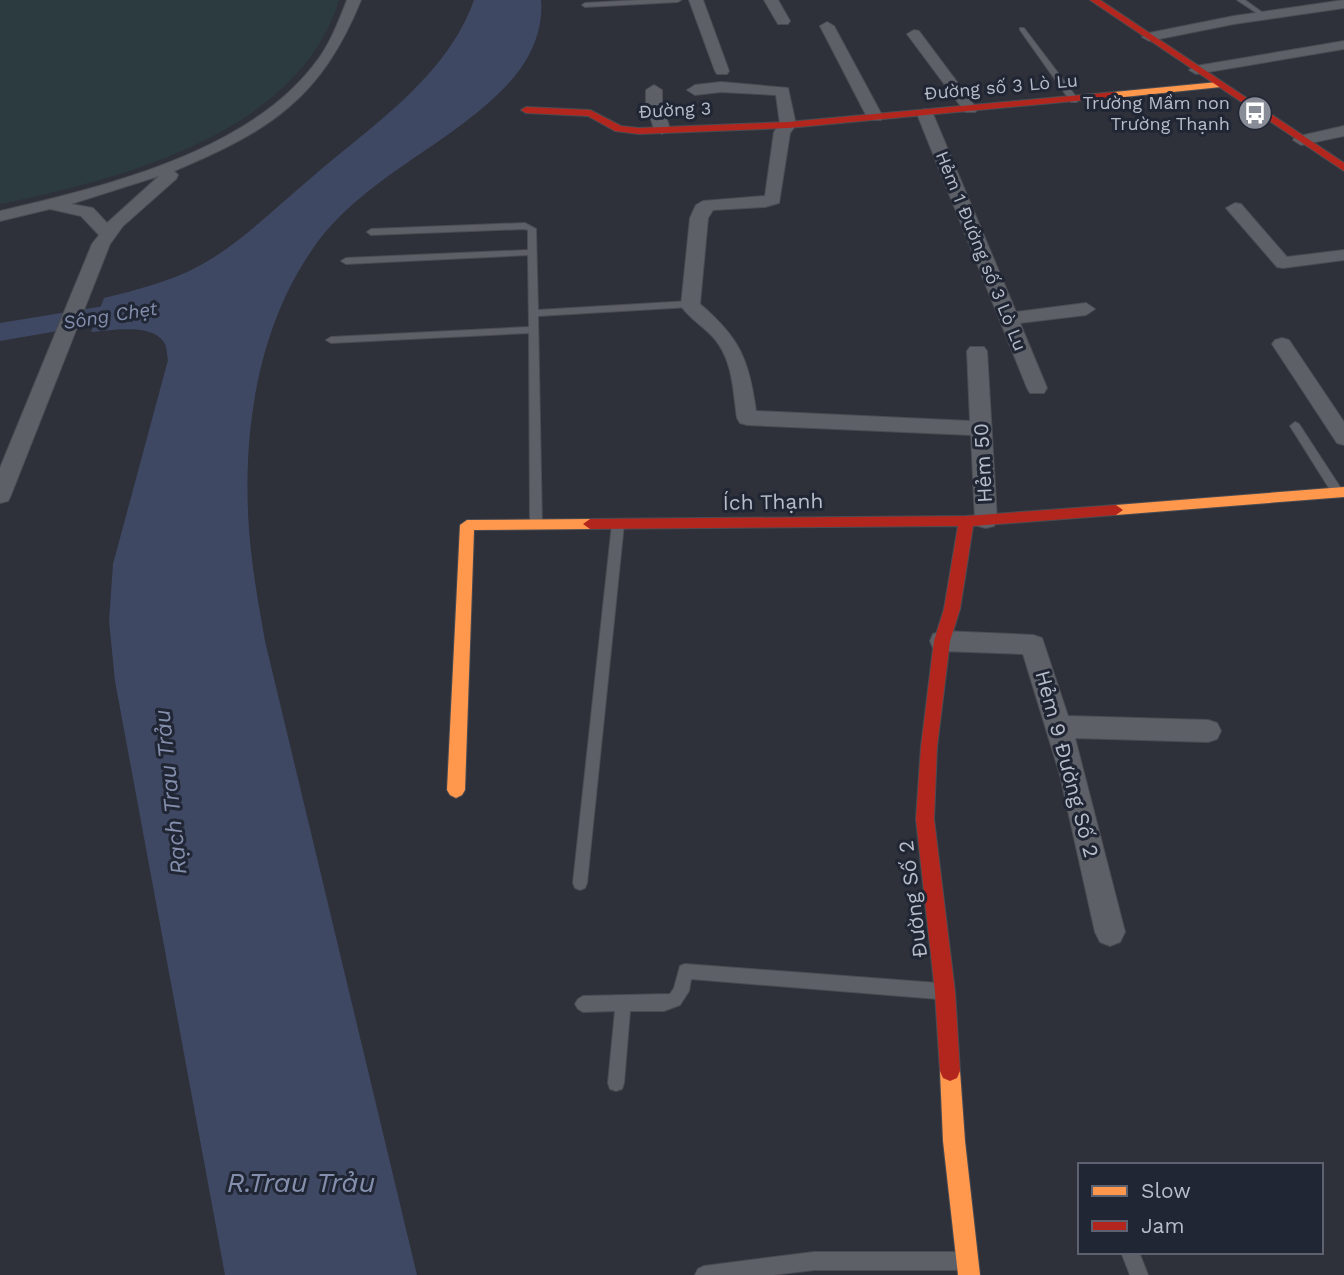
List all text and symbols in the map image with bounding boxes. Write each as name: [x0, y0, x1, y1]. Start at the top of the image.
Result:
street label: Đường số 3 Lò Lu: [923, 69, 1079, 104]
place label: Trường Mầm non Trường Thạnh: [1082, 92, 1230, 134]
bus stop icon: Trường Mầm non Trường Thạnh: [1236, 94, 1274, 132]
street label: Đường 3: [638, 97, 712, 122]
street label: Hẻm 1 Đường số 3 Lò Lu: [932, 148, 1031, 354]
water label: Sông Chẹt: [61, 297, 159, 334]
street label: Hẻm 50: [968, 423, 997, 504]
street label: Ích Thạnh: [722, 488, 823, 515]
street label: Hẻm 9 Đường Số 2: [1030, 668, 1104, 860]
water label: Rạch Trau Trảu: [148, 708, 193, 876]
street label: Đường Số 2: [893, 839, 932, 959]
legend: [1078, 1163, 1323, 1254]
water label: R.Trau Trảu: [227, 1166, 375, 1199]
text: Slow: [1141, 1178, 1191, 1203]
text: Jam: [1141, 1213, 1184, 1238]

